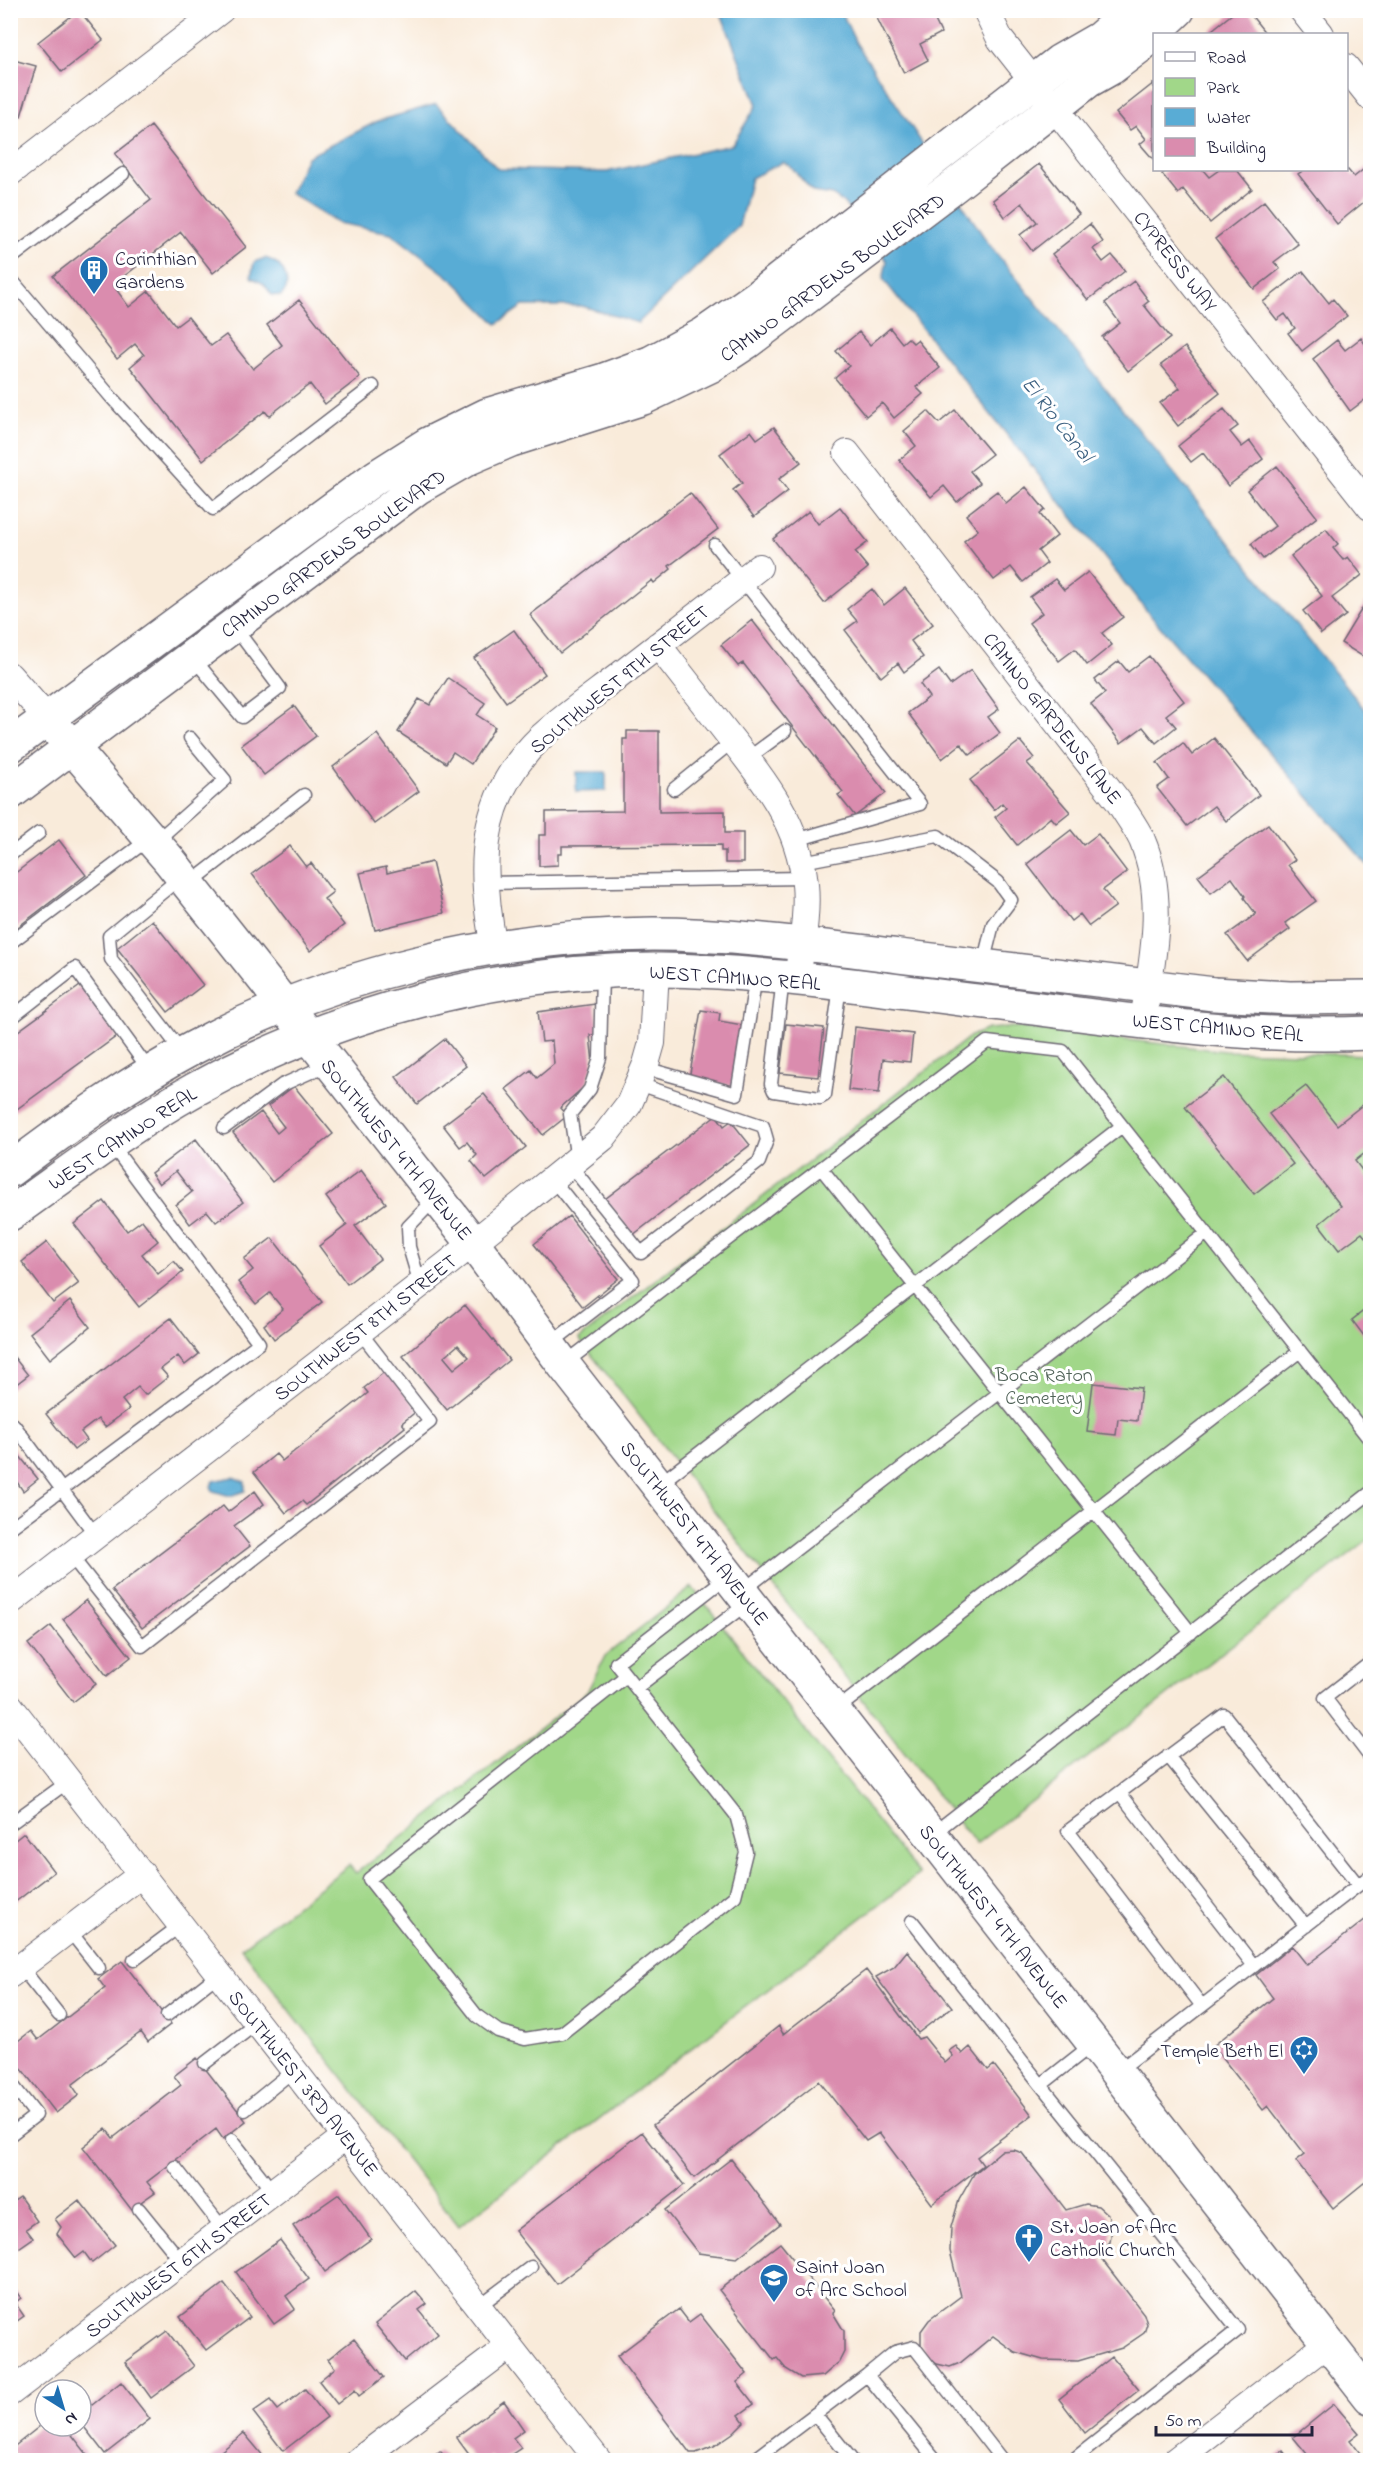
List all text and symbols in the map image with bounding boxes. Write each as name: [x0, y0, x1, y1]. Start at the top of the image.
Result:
legend: [1153, 33, 1348, 171]
text: Road: [1207, 46, 1246, 72]
text: Park: [1207, 76, 1240, 102]
text: Water: [1207, 106, 1251, 132]
text: Building: [1206, 136, 1266, 163]
street label: CAMINO GARDENS BOULEVARD: [715, 187, 952, 371]
street label: CYPRESS WAY: [1125, 206, 1223, 319]
place label: Corinthian Gardens: [115, 246, 197, 298]
building icon: Corinthian Gardens: [78, 254, 110, 296]
water label: El Rio Canal: [1013, 371, 1101, 471]
street label: CAMINO GARDENS BOULEVARD: [216, 463, 453, 647]
street label: SOUTHWEST 9TH STREET: [524, 599, 717, 763]
street label: CAMINO GARDENS LANE: [975, 627, 1127, 812]
street label: WEST CAMINO REAL: [648, 959, 822, 1000]
street label: WEST CAMINO REAL: [1131, 1008, 1305, 1051]
street label: SOUTHWEST 4TH AVENUE: [312, 1053, 478, 1248]
street label: WEST CAMINO REAL: [44, 1081, 204, 1199]
street label: SOUTHWEST 8TH STREET: [269, 1248, 464, 1410]
park label: Boca Raton Cemetery: [994, 1362, 1093, 1414]
street label: SOUTHWEST 4TH AVENUE: [612, 1436, 774, 1633]
street label: SOUTHWEST 4TH AVENUE: [911, 1819, 1073, 2016]
street label: SOUTHWEST 3RD AVENUE: [220, 1985, 384, 2184]
synagogue icon: Temple Beth El: [1288, 2034, 1320, 2076]
place label: Temple Beth El: [1160, 2038, 1283, 2067]
street label: SOUTHWEST 6TH STREET: [80, 2187, 279, 2347]
place label: St. Joan of Arc Catholic Church: [1050, 2214, 1177, 2266]
church icon: St. Joan of Arc Catholic Church: [1013, 2222, 1045, 2264]
place label: Saint Joan of Arc School: [795, 2254, 907, 2306]
school or university icon: Saint Joan of Arc School: [758, 2262, 790, 2304]
north arrow: [33, 2378, 93, 2438]
scale bar: [1156, 2399, 1312, 2437]
text: N: [59, 2406, 82, 2431]
text: 50 m: [1165, 2409, 1202, 2435]

